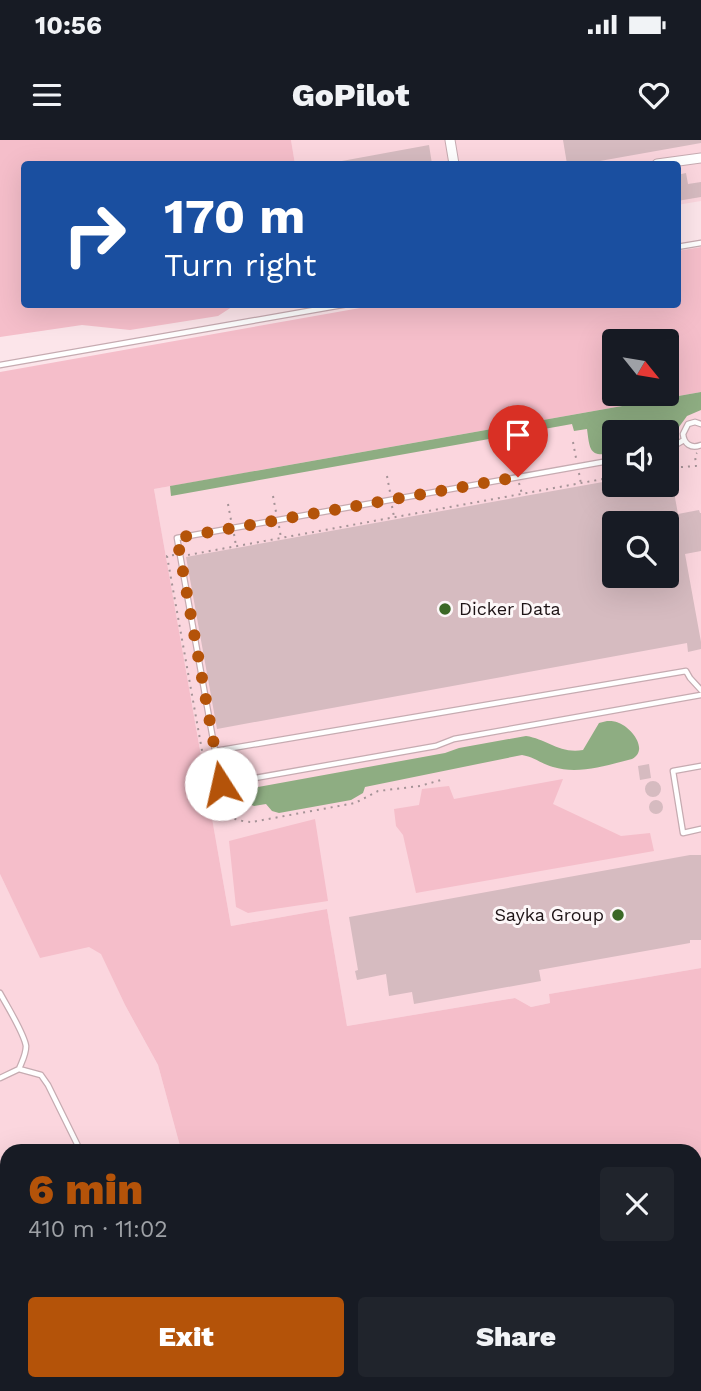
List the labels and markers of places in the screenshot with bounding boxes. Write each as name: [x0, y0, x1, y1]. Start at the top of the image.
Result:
pin: [488, 405, 548, 477]
place label: Dicker Data: [459, 598, 561, 619]
marker: Dicker Data: [437, 601, 453, 617]
place label: Sayka Group: [494, 904, 604, 925]
marker: Sayka Group: [610, 907, 626, 923]

